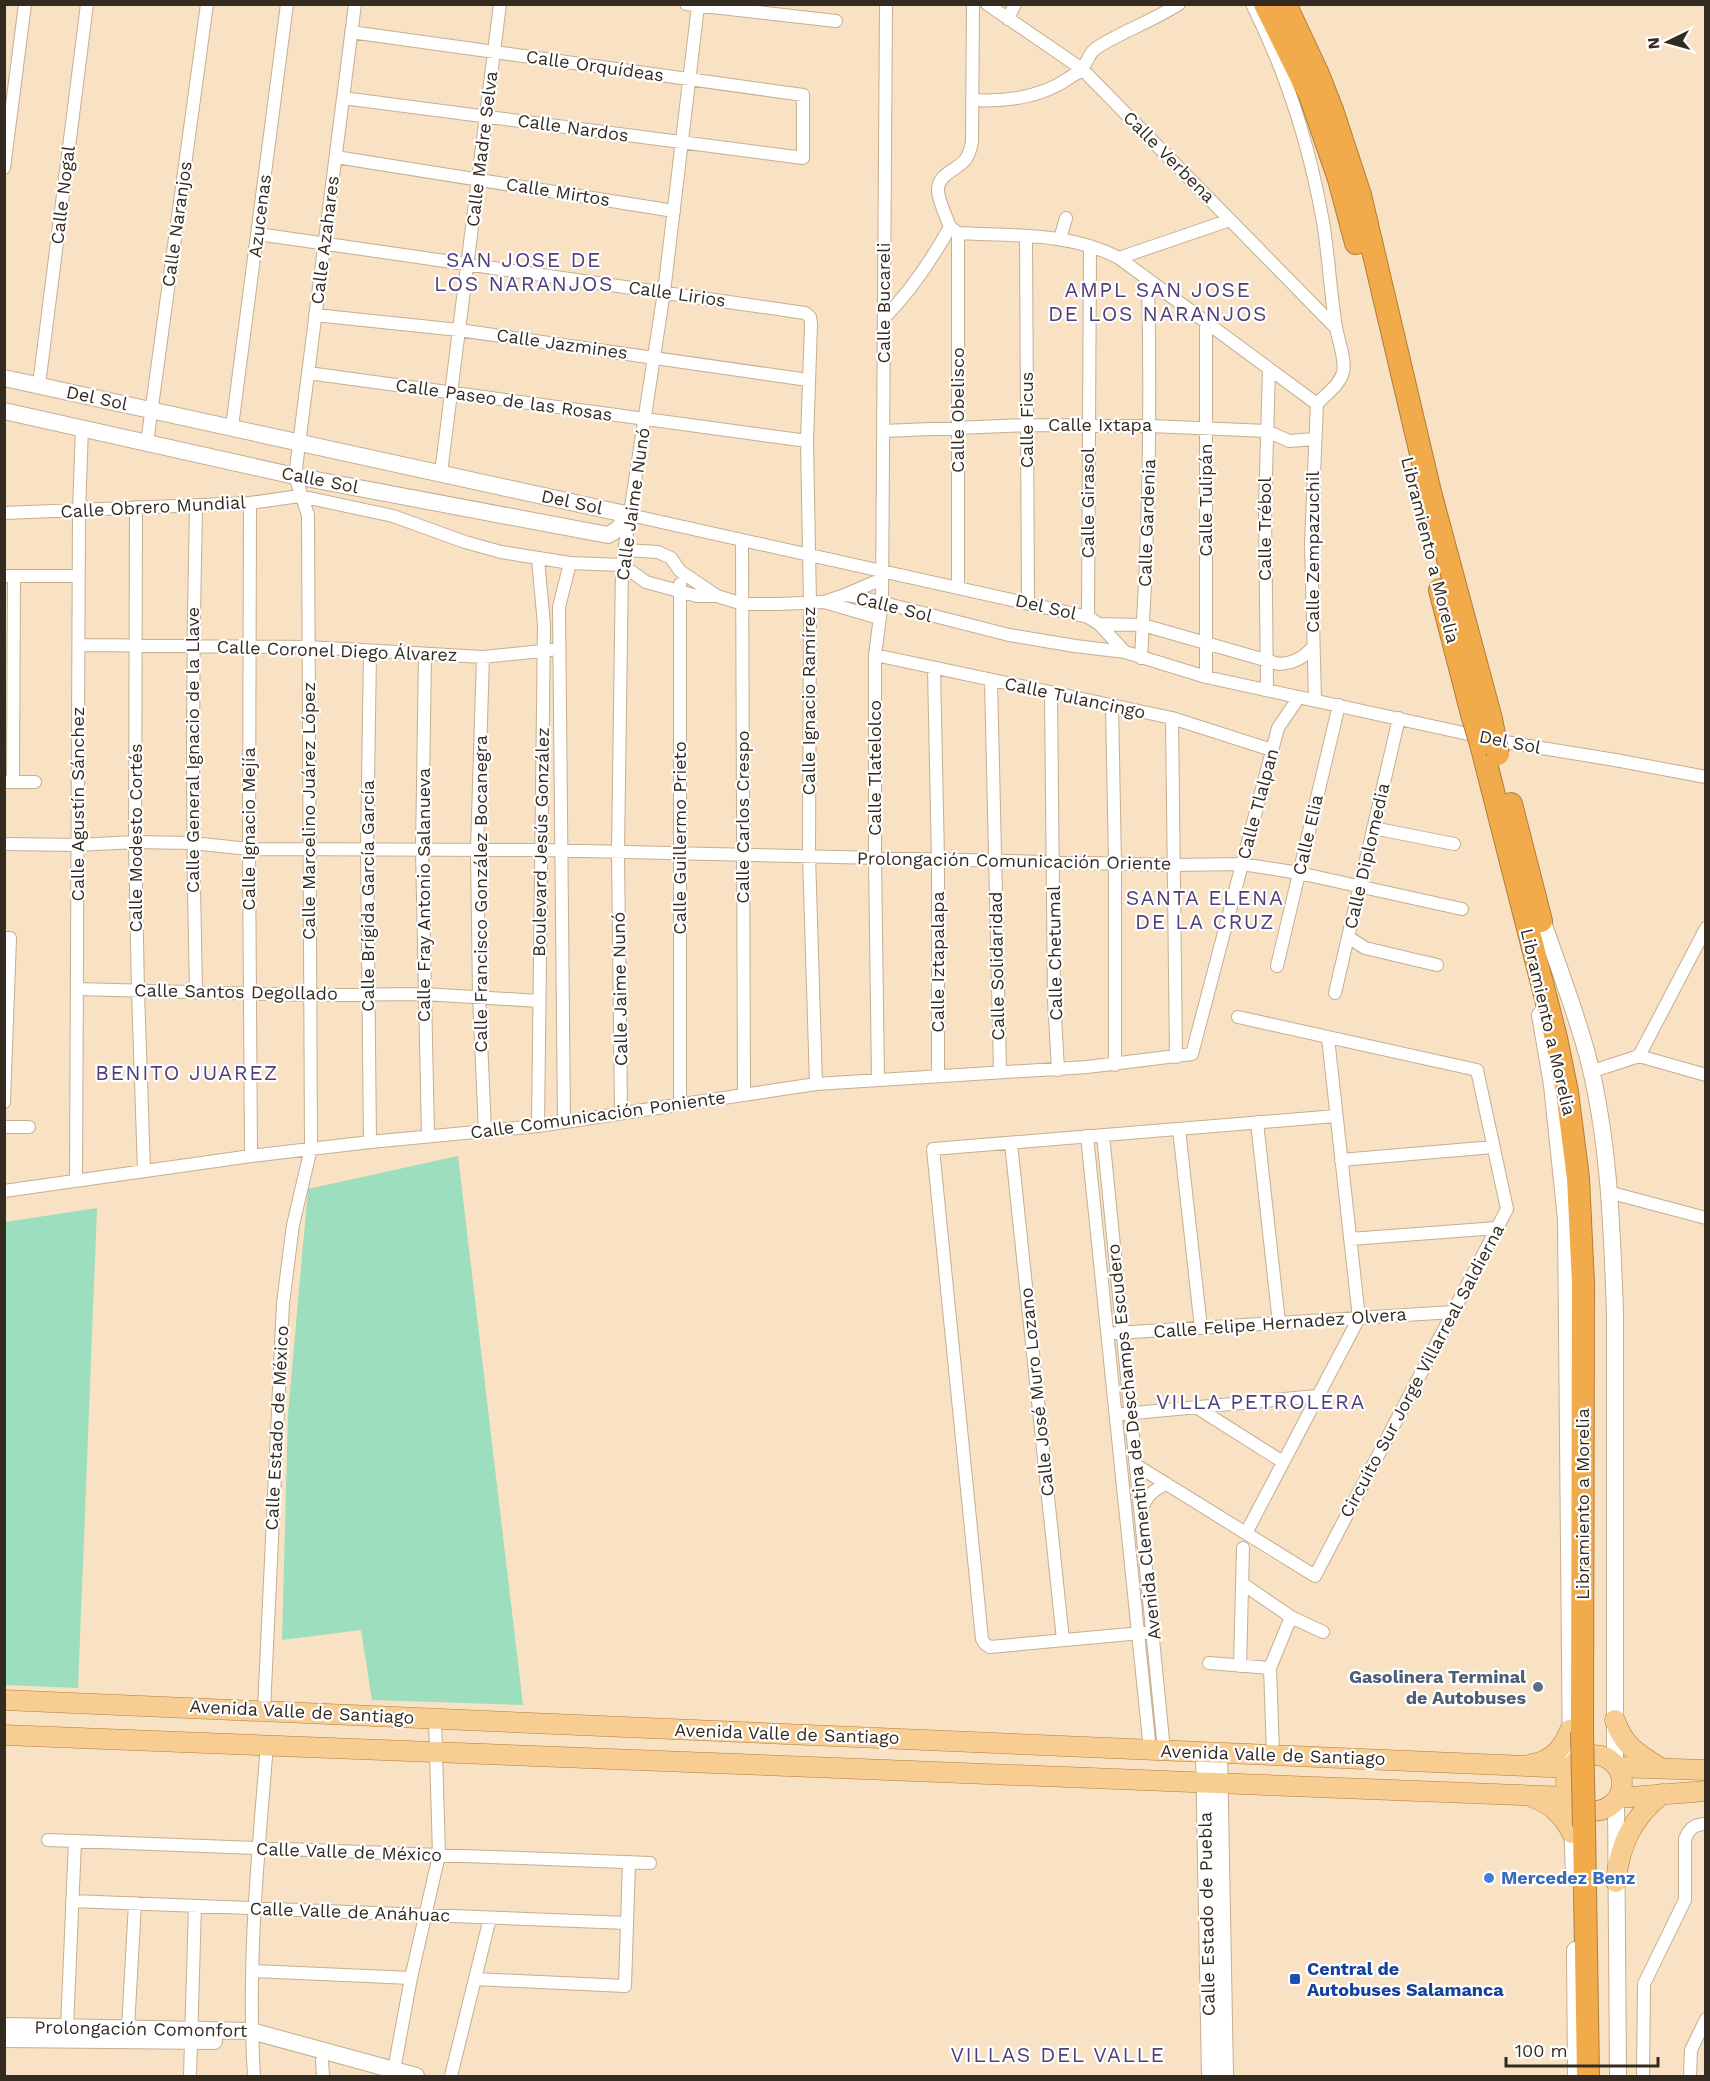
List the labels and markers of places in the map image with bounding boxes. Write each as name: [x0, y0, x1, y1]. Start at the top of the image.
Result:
place label: Gasolinera Terminal de Autobuses: [1349, 1666, 1526, 1708]
marker: Gasolinera Terminal de Autobuses: [1531, 1680, 1545, 1694]
place label: Mercedez Benz: [1501, 1867, 1635, 1888]
marker: Mercedez Benz: [1482, 1871, 1496, 1885]
place label: Central de Autobuses Salamanca: [1307, 1958, 1504, 2000]
marker: Central de Autobuses Salamanca: [1288, 1972, 1302, 1986]

